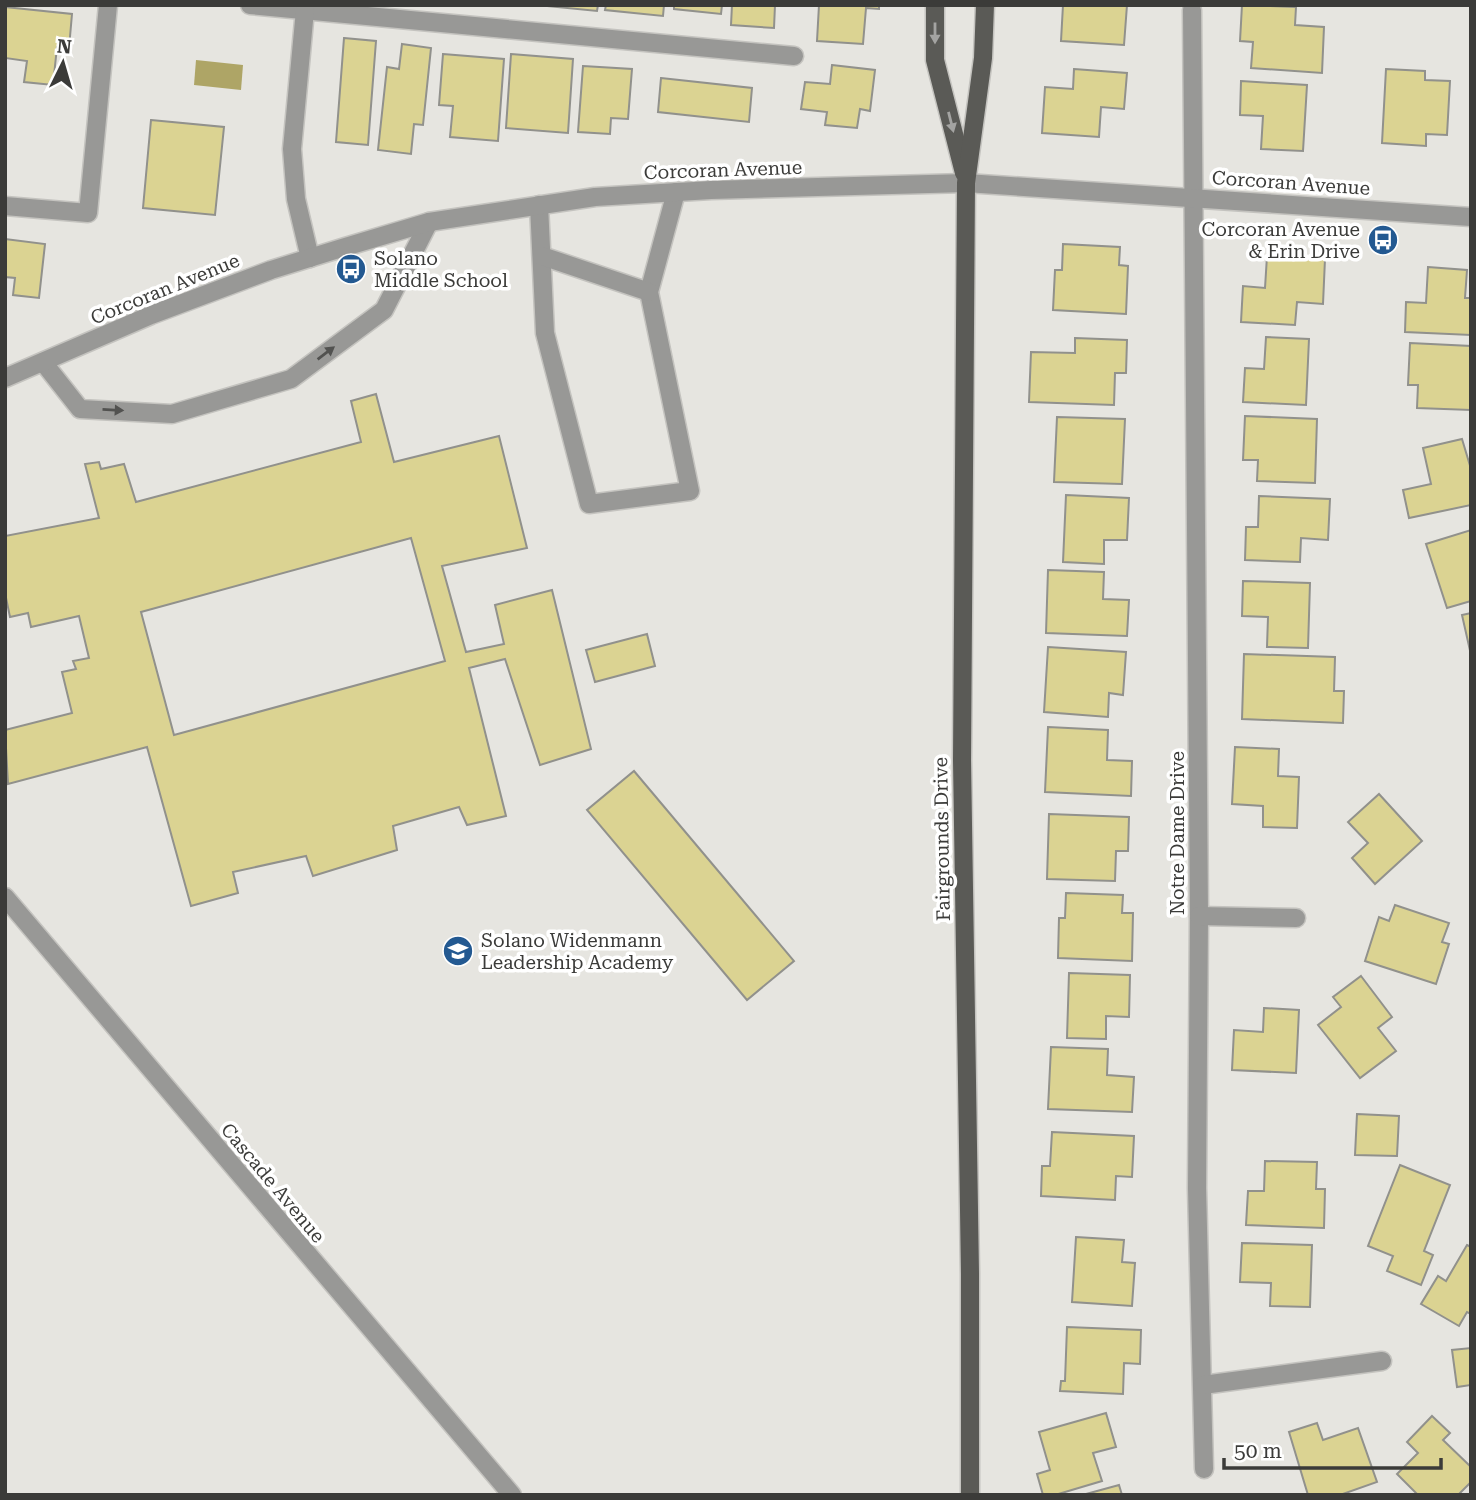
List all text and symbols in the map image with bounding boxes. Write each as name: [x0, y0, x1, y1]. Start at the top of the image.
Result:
one-way arrow: [929, 22, 941, 44]
north arrow: [28, 28, 98, 98]
text: N: [56, 34, 73, 59]
one-way arrow: [946, 111, 957, 133]
street label: Corcoran Avenue: [643, 156, 803, 184]
street label: Corcoran Avenue: [1211, 166, 1371, 200]
place label: Corcoran Avenue & Erin Drive: [1202, 218, 1360, 263]
bus stop icon: Corcoran Avenue & Erin Drive: [1366, 223, 1400, 257]
place label: Solano Middle School: [374, 247, 508, 292]
street label: Corcoran Avenue: [87, 249, 243, 329]
bus stop icon: Solano Middle School: [334, 252, 368, 286]
one-way arrow: [317, 345, 335, 360]
one-way arrow: [102, 405, 124, 416]
street label: Notre Dame Drive: [1166, 751, 1189, 915]
street label: Fairgrounds Drive: [929, 757, 955, 921]
place label: Solano Widenmann Leadership Academy: [481, 929, 674, 974]
school or university icon: Solano Widenmann Leadership Academy: [441, 934, 475, 968]
street label: Cascade Avenue: [216, 1118, 330, 1248]
scale bar: [1224, 1426, 1441, 1470]
text: 50 m: [1234, 1439, 1282, 1463]

